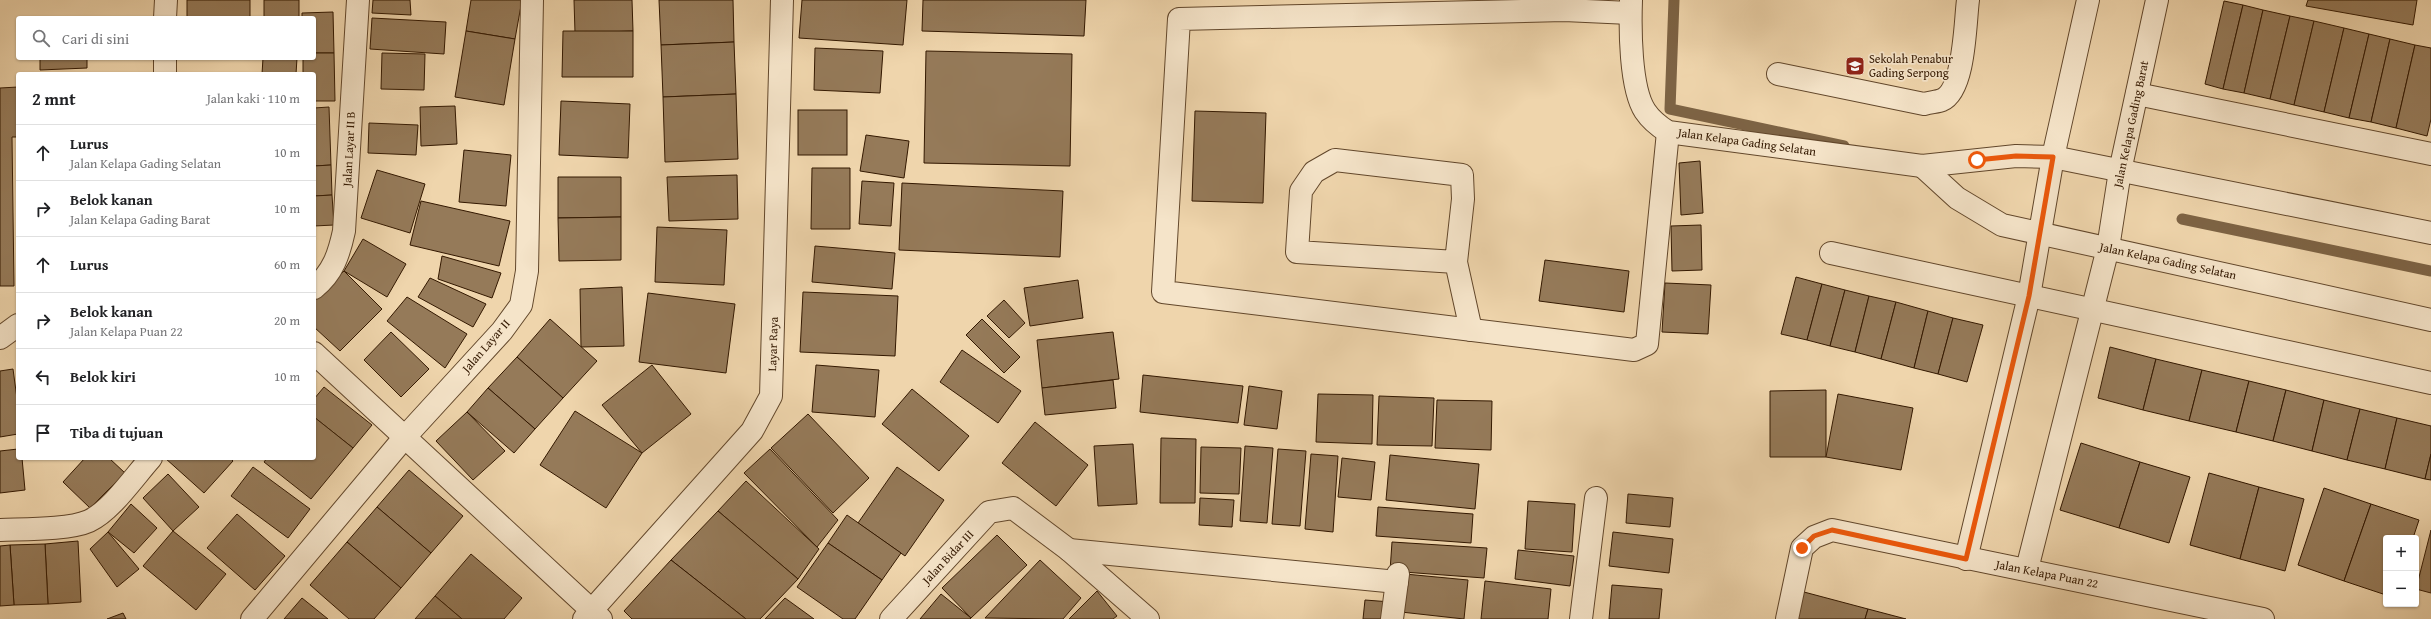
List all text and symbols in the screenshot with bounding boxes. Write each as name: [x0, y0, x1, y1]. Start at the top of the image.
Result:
search box: [16, 16, 316, 60]
icon: search: [30, 27, 52, 49]
text: Cari di sini: [62, 28, 129, 49]
place label: Sekolah Penabur Gading Serpong: [1869, 50, 1953, 81]
school or university icon: Sekolah Penabur Gading Serpong: [1844, 55, 1866, 77]
street label: Jalan Kelapa Gading Barat: [2108, 58, 2152, 191]
text: 2 mnt: [32, 86, 76, 111]
text: Jalan kaki · 110 m: [207, 89, 300, 108]
street label: Jalan Layar II B: [338, 111, 359, 189]
street label: Jalan Kelapa Gading Selatan: [1675, 123, 1818, 160]
text: Lurus: [70, 133, 108, 154]
icon: ahead: [32, 142, 54, 164]
text: 10 m: [274, 143, 300, 162]
route start: [1968, 151, 1986, 169]
text: Jalan Kelapa Gading Selatan: [70, 154, 221, 173]
text: Belok kanan: [70, 189, 153, 210]
icon: right: [32, 198, 54, 220]
text: 10 m: [274, 199, 300, 218]
text: Jalan Kelapa Gading Barat: [70, 210, 210, 229]
street label: Jalan Kelapa Gading Selatan: [2096, 237, 2238, 283]
icon: ahead: [32, 254, 54, 276]
text: Lurus: [70, 254, 108, 275]
text: 60 m: [274, 255, 300, 274]
text: Belok kanan: [70, 301, 153, 322]
icon: right: [32, 310, 54, 332]
text: 20 m: [274, 311, 300, 330]
street label: Jalan Layar II: [456, 315, 514, 378]
street label: Layar Raya: [763, 316, 782, 372]
text: Jalan Kelapa Puan 22: [70, 322, 183, 341]
icon: left: [32, 366, 54, 388]
text: Belok kiri: [70, 366, 136, 387]
text: 10 m: [274, 367, 300, 386]
icon: arrive: [32, 422, 54, 444]
text: Tiba di tujuan: [70, 422, 163, 443]
street label: Jalan Bidar III: [917, 525, 978, 589]
map controls: [2383, 535, 2419, 607]
button: +: [2383, 535, 2419, 571]
route end: [1793, 539, 1811, 557]
street label: Jalan Kelapa Puan 22: [1992, 555, 2100, 592]
button: −: [2383, 571, 2419, 607]

